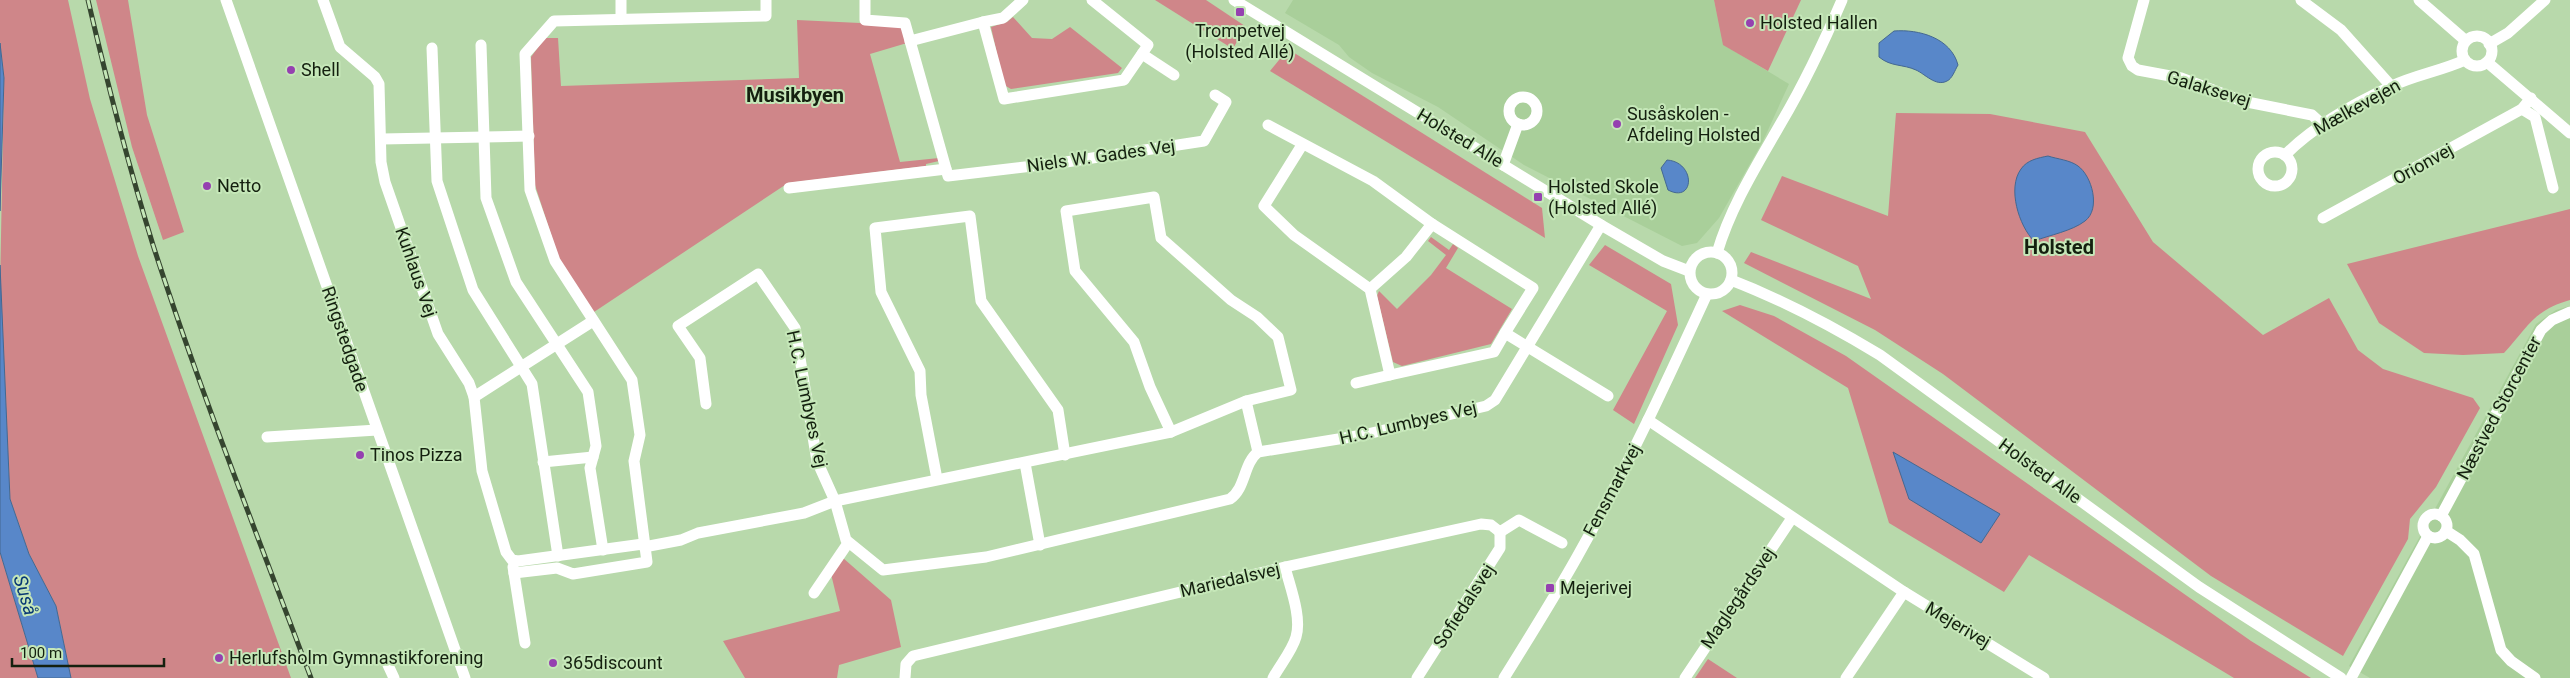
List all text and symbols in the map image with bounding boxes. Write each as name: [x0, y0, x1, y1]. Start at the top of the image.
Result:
marker: Trompetvej (Holsted Allé): [1234, 6, 1246, 18]
place label: Holsted Hallen: [1760, 12, 1878, 33]
marker: Holsted Hallen: [1744, 17, 1756, 29]
place label: Trompetvej (Holsted Allé): [1185, 20, 1295, 63]
place label: Shell: [301, 59, 340, 80]
marker: Shell: [285, 64, 297, 76]
street label: Galaksevej: [2165, 66, 2254, 111]
street label: Mælkevejen: [2310, 74, 2404, 139]
district label: Musikbyen: [746, 83, 844, 107]
place label: Susåskolen - Afdeling Holsted: [1627, 103, 1760, 145]
street label: Holsted Alle: [1413, 104, 1507, 172]
marker: Susåskolen - Afdeling Holsted: [1611, 118, 1623, 130]
street label: Niels W. Gades Vej: [1025, 135, 1176, 176]
street label: Orionvej: [2389, 138, 2457, 189]
place label: Netto: [217, 175, 261, 196]
place label: Holsted Skole (Holsted Allé): [1548, 176, 1659, 219]
marker: Netto: [201, 180, 213, 192]
marker: Holsted Skole (Holsted Allé): [1532, 191, 1544, 203]
street label: Kuhlaus Vej: [391, 224, 442, 320]
district label: Holsted: [2024, 235, 2094, 259]
street label: Ringstedgade: [318, 283, 373, 394]
street label: H.C. Lumbyes Vej: [783, 328, 832, 470]
street label: Næstved Storcenter: [2452, 333, 2545, 483]
street label: H.C. Lumbyes Vej: [1337, 397, 1479, 449]
street label: Holsted Alle: [1995, 434, 2086, 508]
street label: Fensmarkvej: [1578, 440, 1645, 540]
place label: Tinos Pizza: [370, 444, 462, 465]
marker: Tinos Pizza: [354, 449, 366, 461]
street label: Maglegårdsvej: [1696, 543, 1779, 652]
street label: Mariedalsvej: [1178, 558, 1282, 601]
street label: Sofiedalsvej: [1428, 560, 1499, 652]
water label: Suså: [9, 572, 42, 618]
place label: Mejerivej: [1560, 577, 1632, 598]
marker: Mejerivej: [1544, 582, 1556, 594]
street label: Mejerivej: [1922, 597, 1995, 652]
scale bar: [12, 636, 165, 668]
text: 100 m: [20, 644, 62, 662]
place label: Herlufsholm Gymnastikforening: [229, 647, 483, 668]
marker: Herlufsholm Gymnastikforening: [213, 652, 225, 664]
place label: 365discount: [563, 652, 663, 673]
marker: 365discount: [547, 657, 559, 669]

